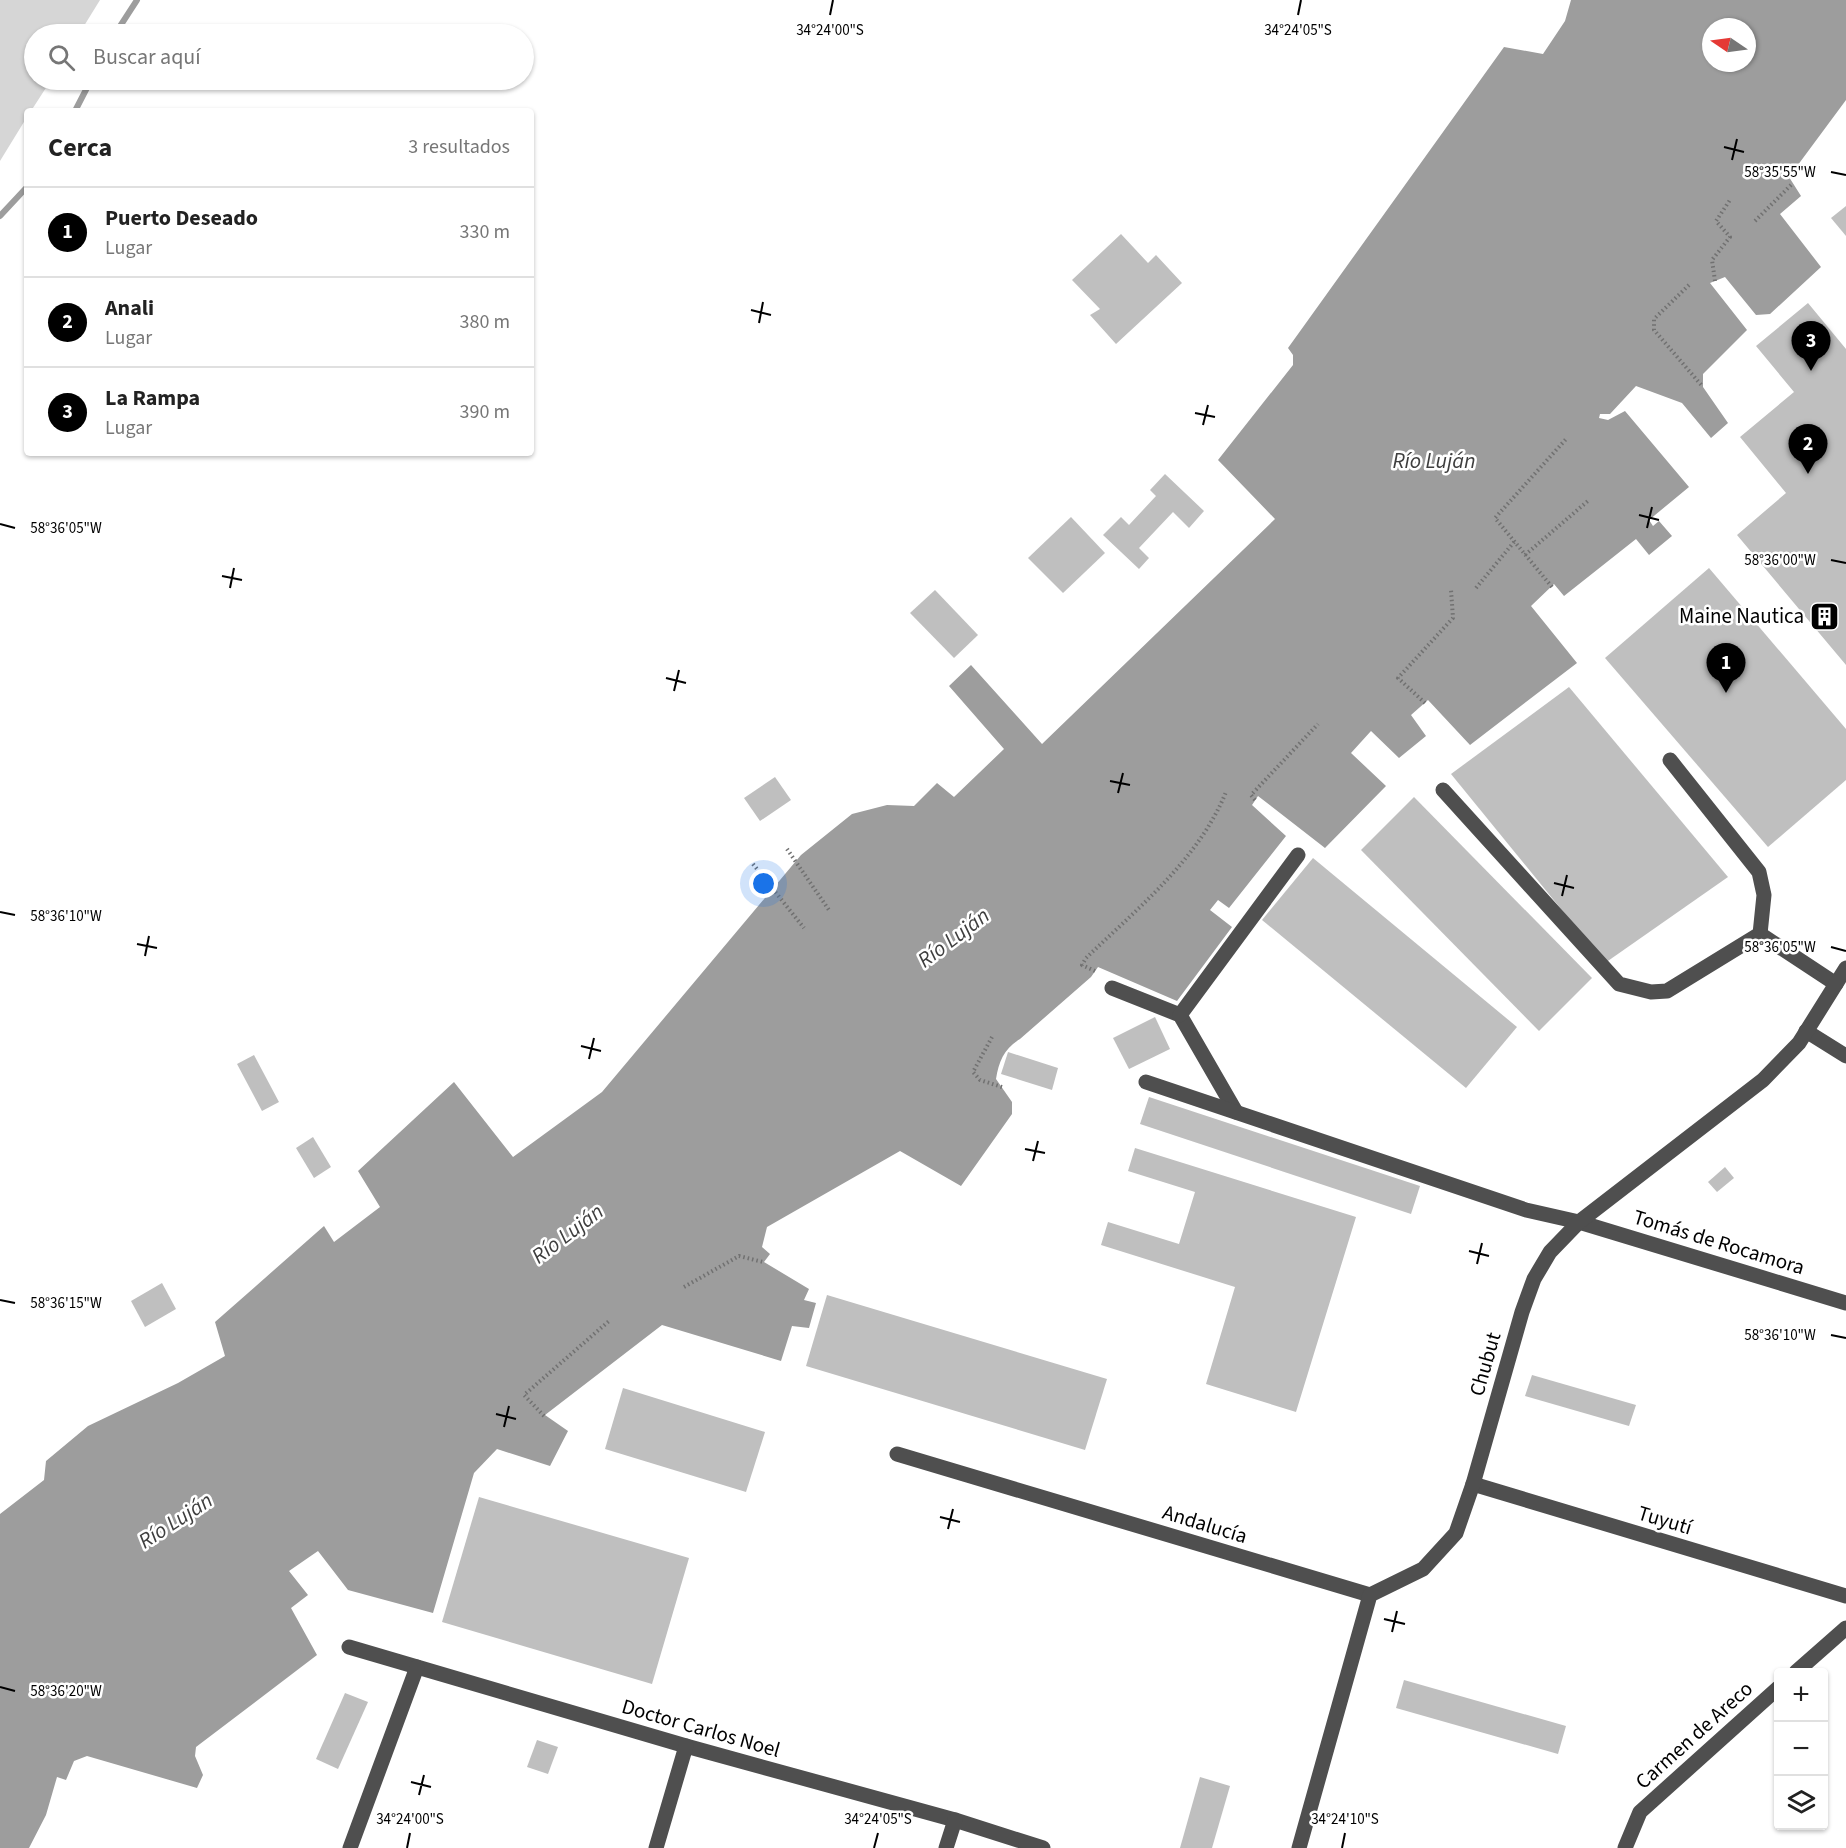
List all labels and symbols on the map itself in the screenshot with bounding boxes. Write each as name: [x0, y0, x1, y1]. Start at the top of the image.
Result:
north arrow: [1702, 18, 1756, 72]
text: 34°24'00"S: [796, 20, 864, 41]
text: 34°24'05"S: [1264, 20, 1332, 41]
text: 58°35'55"W: [1744, 162, 1816, 183]
pin: 3: [1792, 322, 1830, 371]
pin: 2: [1788, 424, 1828, 474]
water label: Río Luján: [1392, 445, 1476, 477]
text: 58°36'05"W: [30, 518, 102, 539]
text: 58°36'00"W: [1744, 550, 1816, 571]
building icon: Maine Nautica: [1809, 600, 1841, 632]
place label: Maine Nautica: [1679, 601, 1804, 631]
pin: 1: [1706, 644, 1746, 693]
your location: [749, 869, 778, 898]
water label: Río Luján: [911, 900, 996, 976]
text: 58°36'10"W: [30, 906, 102, 927]
text: 58°36'05"W: [1744, 937, 1816, 958]
water label: Río Luján: [525, 1196, 610, 1272]
street label: Tomás de Rocamora: [1630, 1202, 1808, 1282]
text: 58°36'15"W: [30, 1293, 102, 1314]
text: 58°36'10"W: [1744, 1325, 1816, 1346]
street label: Chubut: [1462, 1329, 1508, 1399]
water label: Río Luján: [132, 1485, 219, 1557]
street label: Andalucía: [1159, 1497, 1251, 1551]
street label: Tuyutí: [1634, 1498, 1697, 1543]
street label: Carmen de Areco: [1629, 1674, 1759, 1796]
text: 58°36'20"W: [30, 1681, 102, 1702]
street label: Doctor Carlos Noel: [618, 1691, 784, 1765]
text: 34°24'00"S: [376, 1809, 444, 1830]
text: 34°24'05"S: [844, 1809, 912, 1830]
text: 34°24'10"S: [1311, 1809, 1379, 1830]

